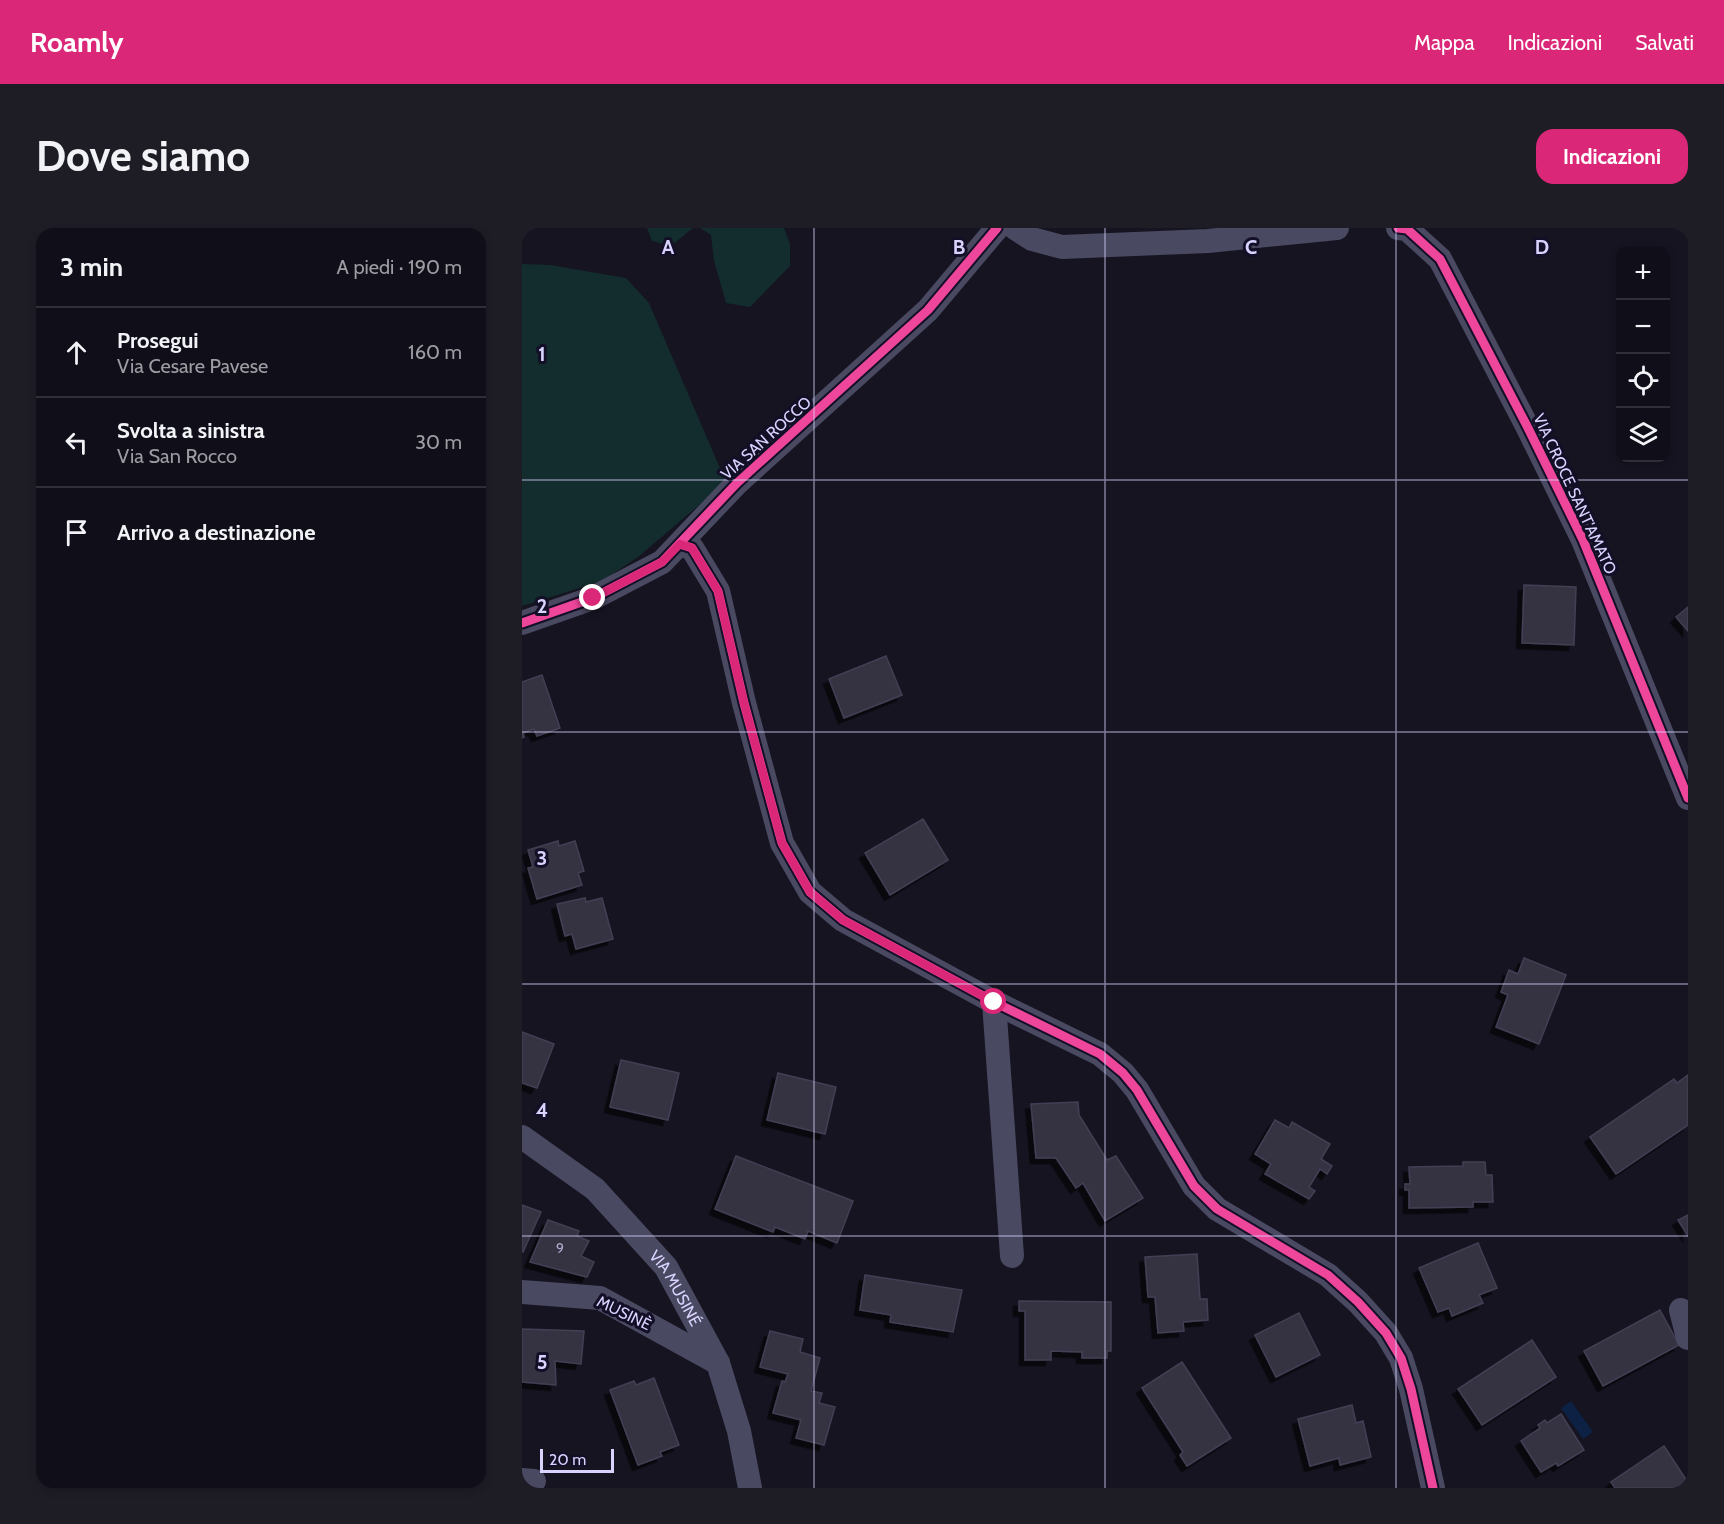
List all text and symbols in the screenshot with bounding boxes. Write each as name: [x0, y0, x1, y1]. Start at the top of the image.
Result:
text: Roamly: [30, 25, 124, 59]
text: Mappa: [1414, 30, 1475, 55]
text: Indicazioni: [1508, 30, 1602, 55]
text: Salvati: [1635, 30, 1694, 55]
button: Indicazioni: [1536, 129, 1688, 184]
text: Dove siamo: [36, 130, 250, 182]
text: A: [662, 235, 675, 259]
text: B: [953, 235, 965, 259]
text: C: [1245, 235, 1257, 259]
text: D: [1535, 235, 1549, 259]
map controls: [1616, 246, 1670, 462]
button: +: [1616, 246, 1670, 300]
text: 3 min: [60, 251, 123, 283]
text: A piedi · 190 m: [337, 255, 462, 279]
button: −: [1616, 300, 1670, 354]
text: Prosegui: [117, 327, 199, 354]
icon: ahead: [60, 336, 93, 369]
text: 160 m: [408, 340, 462, 364]
text: 1: [538, 342, 546, 366]
text: Via Cesare Pavese: [117, 354, 268, 378]
button: locate: [1616, 354, 1670, 408]
street label: VIA SAN ROCCO: [717, 392, 815, 484]
button: layers: [1616, 408, 1670, 462]
street label: VIA CROCE SANT'AMATO: [1529, 411, 1621, 577]
text: Svolta a sinistra: [117, 417, 265, 444]
icon: left: [60, 426, 93, 459]
text: 30 m: [415, 430, 462, 454]
text: Via San Rocco: [117, 444, 237, 468]
icon: arrive: [60, 516, 93, 549]
text: Arrivo a destinazione: [117, 519, 315, 546]
route end: [579, 584, 605, 610]
text: 2: [537, 594, 547, 618]
text: 3: [537, 846, 547, 870]
route start: [980, 988, 1006, 1014]
text: 4: [536, 1098, 548, 1122]
house number: 9: [556, 1239, 564, 1257]
street label: VIA MUSINÉ: [646, 1246, 706, 1329]
street label: MUSINÈ: [594, 1292, 654, 1334]
text: 5: [537, 1350, 547, 1374]
scale bar: [540, 1446, 614, 1474]
text: 20 m: [549, 1450, 586, 1469]

